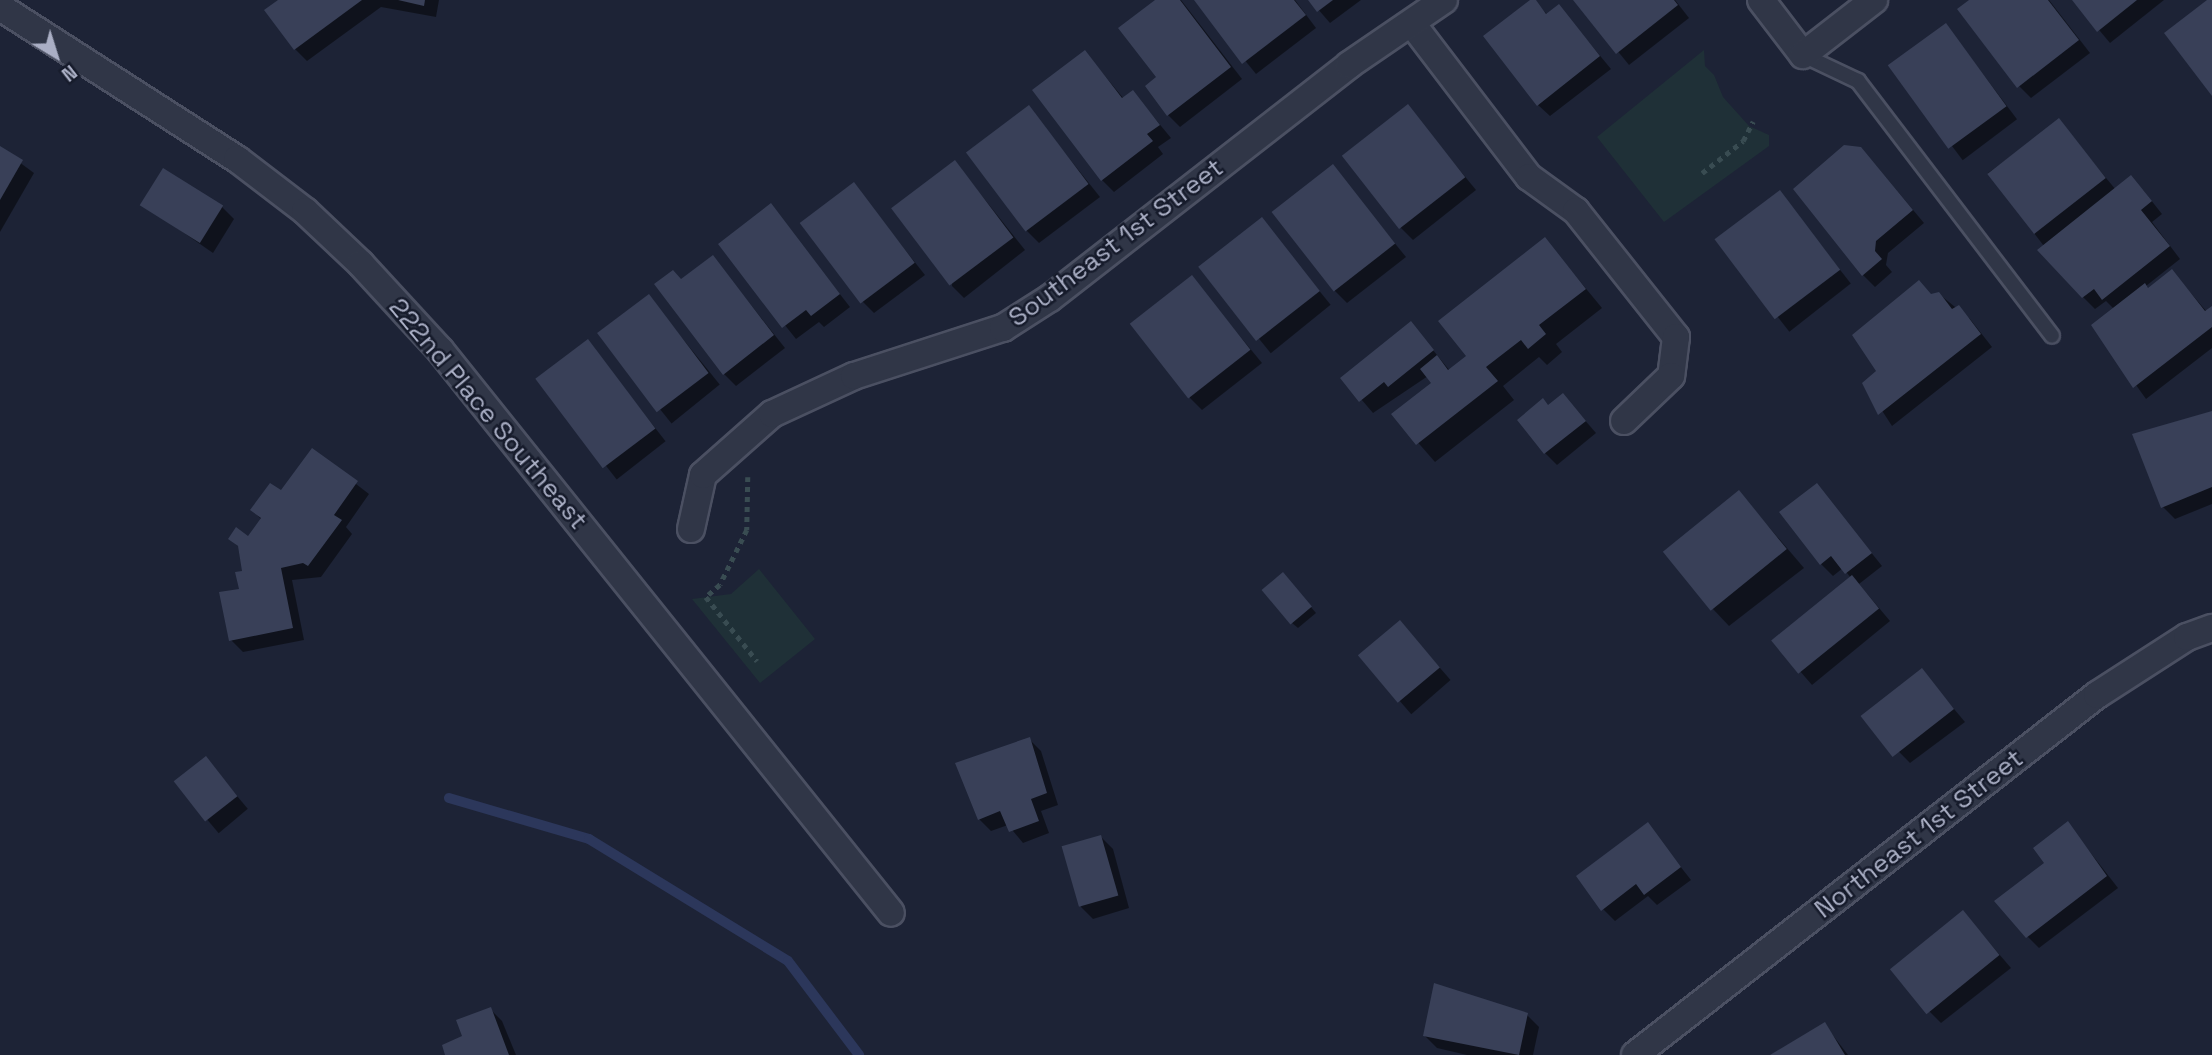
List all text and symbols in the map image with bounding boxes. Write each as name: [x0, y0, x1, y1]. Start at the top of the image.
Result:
north arrow: [21, 21, 91, 91]
text: N: [57, 59, 82, 87]
street label: Southeast 1st Street: [1003, 152, 1229, 334]
street label: 222nd Place Southeast: [382, 292, 594, 536]
street label: Northeast 1st Street: [1809, 743, 2029, 925]

